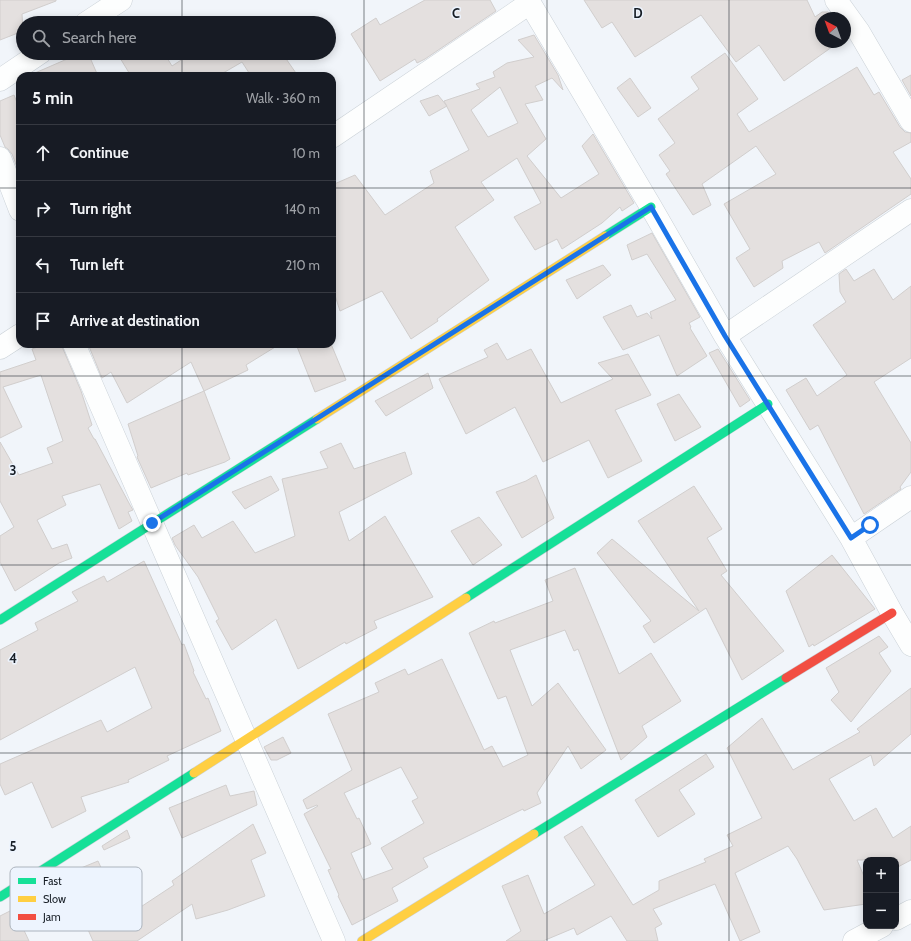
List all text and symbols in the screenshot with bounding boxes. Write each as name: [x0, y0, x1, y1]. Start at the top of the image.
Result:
text: C: [452, 5, 460, 21]
text: D: [633, 5, 643, 21]
north arrow: [815, 12, 851, 48]
search box: [16, 16, 336, 60]
icon: search: [30, 27, 52, 49]
text: Search here: [62, 29, 137, 47]
text: 5 min: [32, 88, 73, 108]
text: Walk · 360 m: [246, 90, 320, 106]
icon: ahead: [32, 142, 54, 164]
text: Continue: [70, 144, 129, 162]
text: 10 m: [292, 145, 320, 161]
icon: right: [32, 198, 54, 220]
text: Turn right: [70, 200, 131, 218]
text: 140 m: [285, 201, 320, 217]
icon: left: [32, 254, 54, 276]
text: Turn left: [70, 256, 124, 274]
text: 210 m: [286, 257, 320, 273]
icon: arrive: [32, 310, 54, 332]
text: Arrive at destination: [70, 312, 200, 330]
text: 3: [9, 462, 17, 478]
route end: [143, 514, 161, 532]
route start: [861, 516, 879, 534]
text: 4: [9, 650, 17, 666]
text: 5: [10, 838, 17, 854]
map controls: [863, 857, 899, 929]
button: +: [863, 857, 899, 893]
legend: [10, 867, 142, 931]
text: Fast: [43, 874, 62, 888]
text: Slow: [43, 892, 66, 906]
button: −: [863, 893, 899, 929]
text: Jam: [42, 910, 61, 924]

